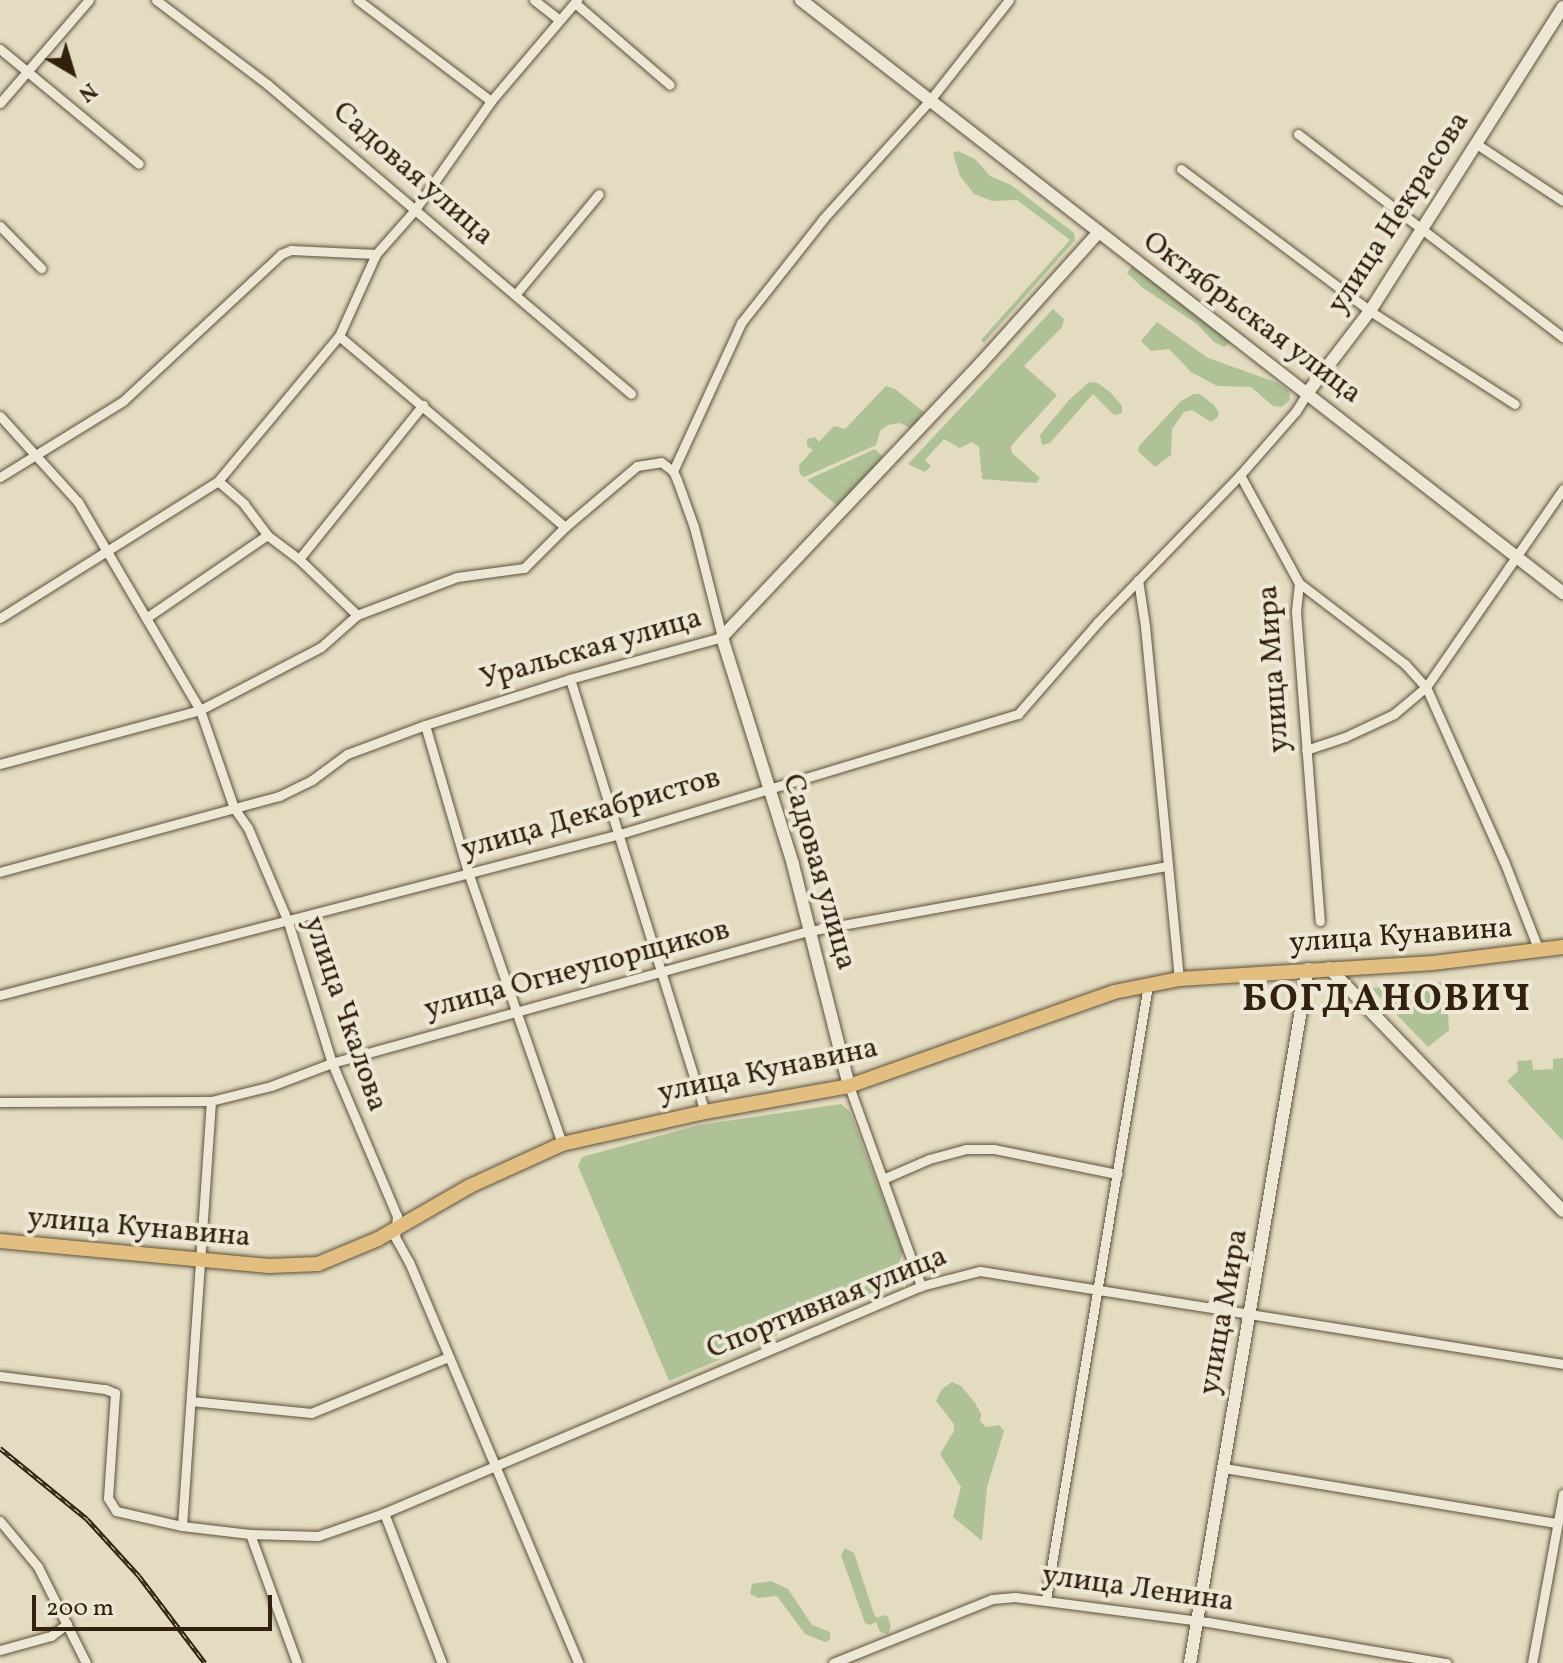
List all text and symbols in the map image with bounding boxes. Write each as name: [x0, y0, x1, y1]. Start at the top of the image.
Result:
north arrow: [32, 32, 112, 112]
text: N: [71, 74, 103, 108]
street label: Садовая улица: [325, 94, 501, 254]
street label: улица Некрасова: [1320, 105, 1478, 321]
street label: Октябрьская улица: [1135, 224, 1369, 412]
street label: улица Мира: [1250, 584, 1298, 754]
street label: Уральская улица: [476, 600, 706, 698]
street label: улица Декабристов: [457, 760, 725, 868]
street label: Садовая улица: [774, 770, 864, 974]
street label: улица Кунавина: [1288, 910, 1514, 962]
street label: улица Чкалова: [295, 912, 395, 1116]
street label: улица Огнеупорщиков: [420, 912, 734, 1028]
district label: БОГДАНОВИЧ: [1242, 978, 1532, 1024]
street label: улица Кунавина: [655, 1030, 881, 1112]
street label: улица Кунавина: [26, 1200, 252, 1256]
street label: улица Мира: [1192, 1226, 1256, 1398]
street label: Спортивная улица: [701, 1238, 953, 1368]
street label: улица Ленина: [1040, 1558, 1236, 1620]
scale bar: [36, 1579, 276, 1629]
text: 200 m: [46, 1592, 114, 1626]

